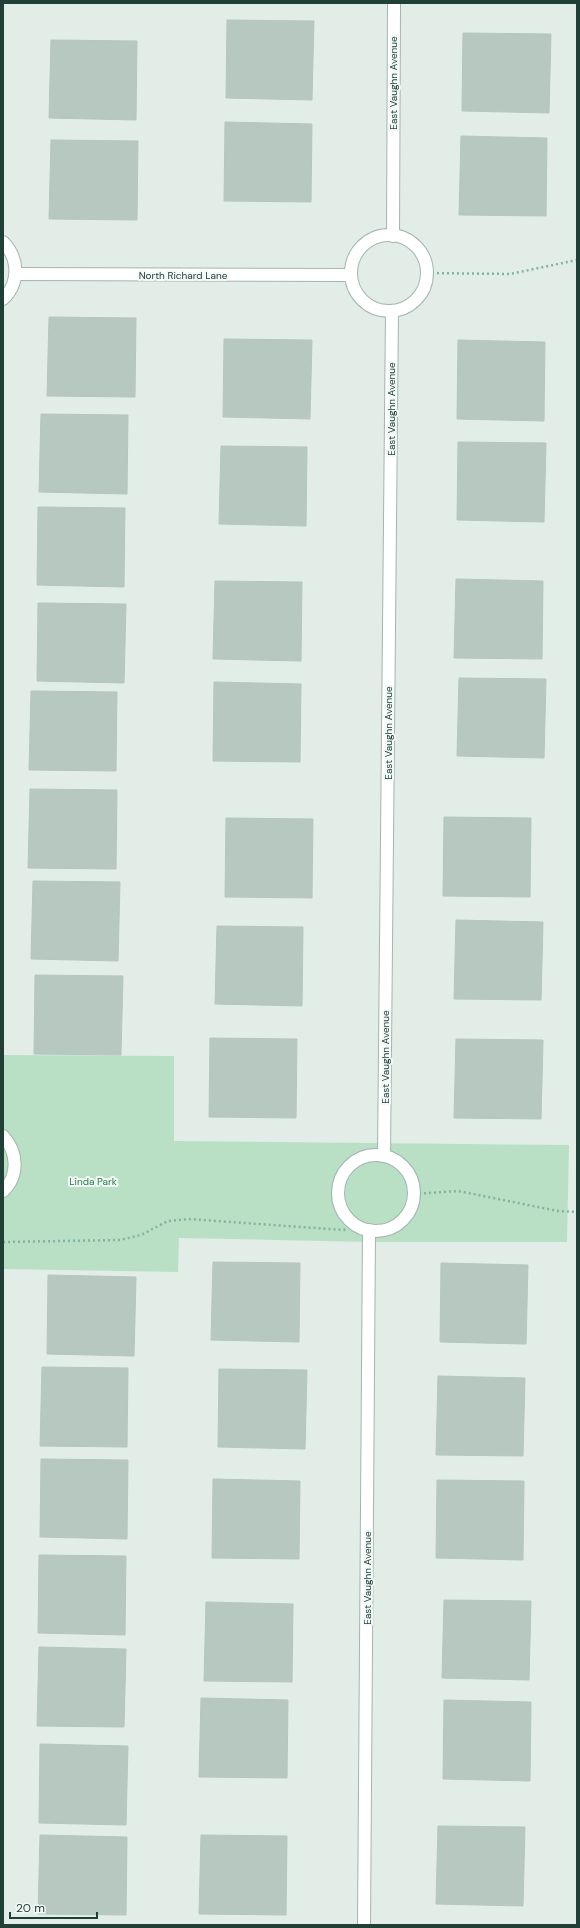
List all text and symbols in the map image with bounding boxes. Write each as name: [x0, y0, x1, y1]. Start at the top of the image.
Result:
street label: East Vaughn Avenue: [387, 36, 400, 130]
street label: North Richard Lane: [139, 269, 228, 282]
street label: East Vaughn Avenue: [385, 362, 398, 456]
street label: East Vaughn Avenue: [382, 686, 395, 780]
street label: East Vaughn Avenue: [379, 1010, 392, 1104]
park label: Linda Park: [69, 1175, 117, 1188]
street label: East Vaughn Avenue: [361, 1531, 374, 1625]
scale bar: [10, 1894, 97, 1920]
text: 20 m: [16, 1900, 45, 1916]

